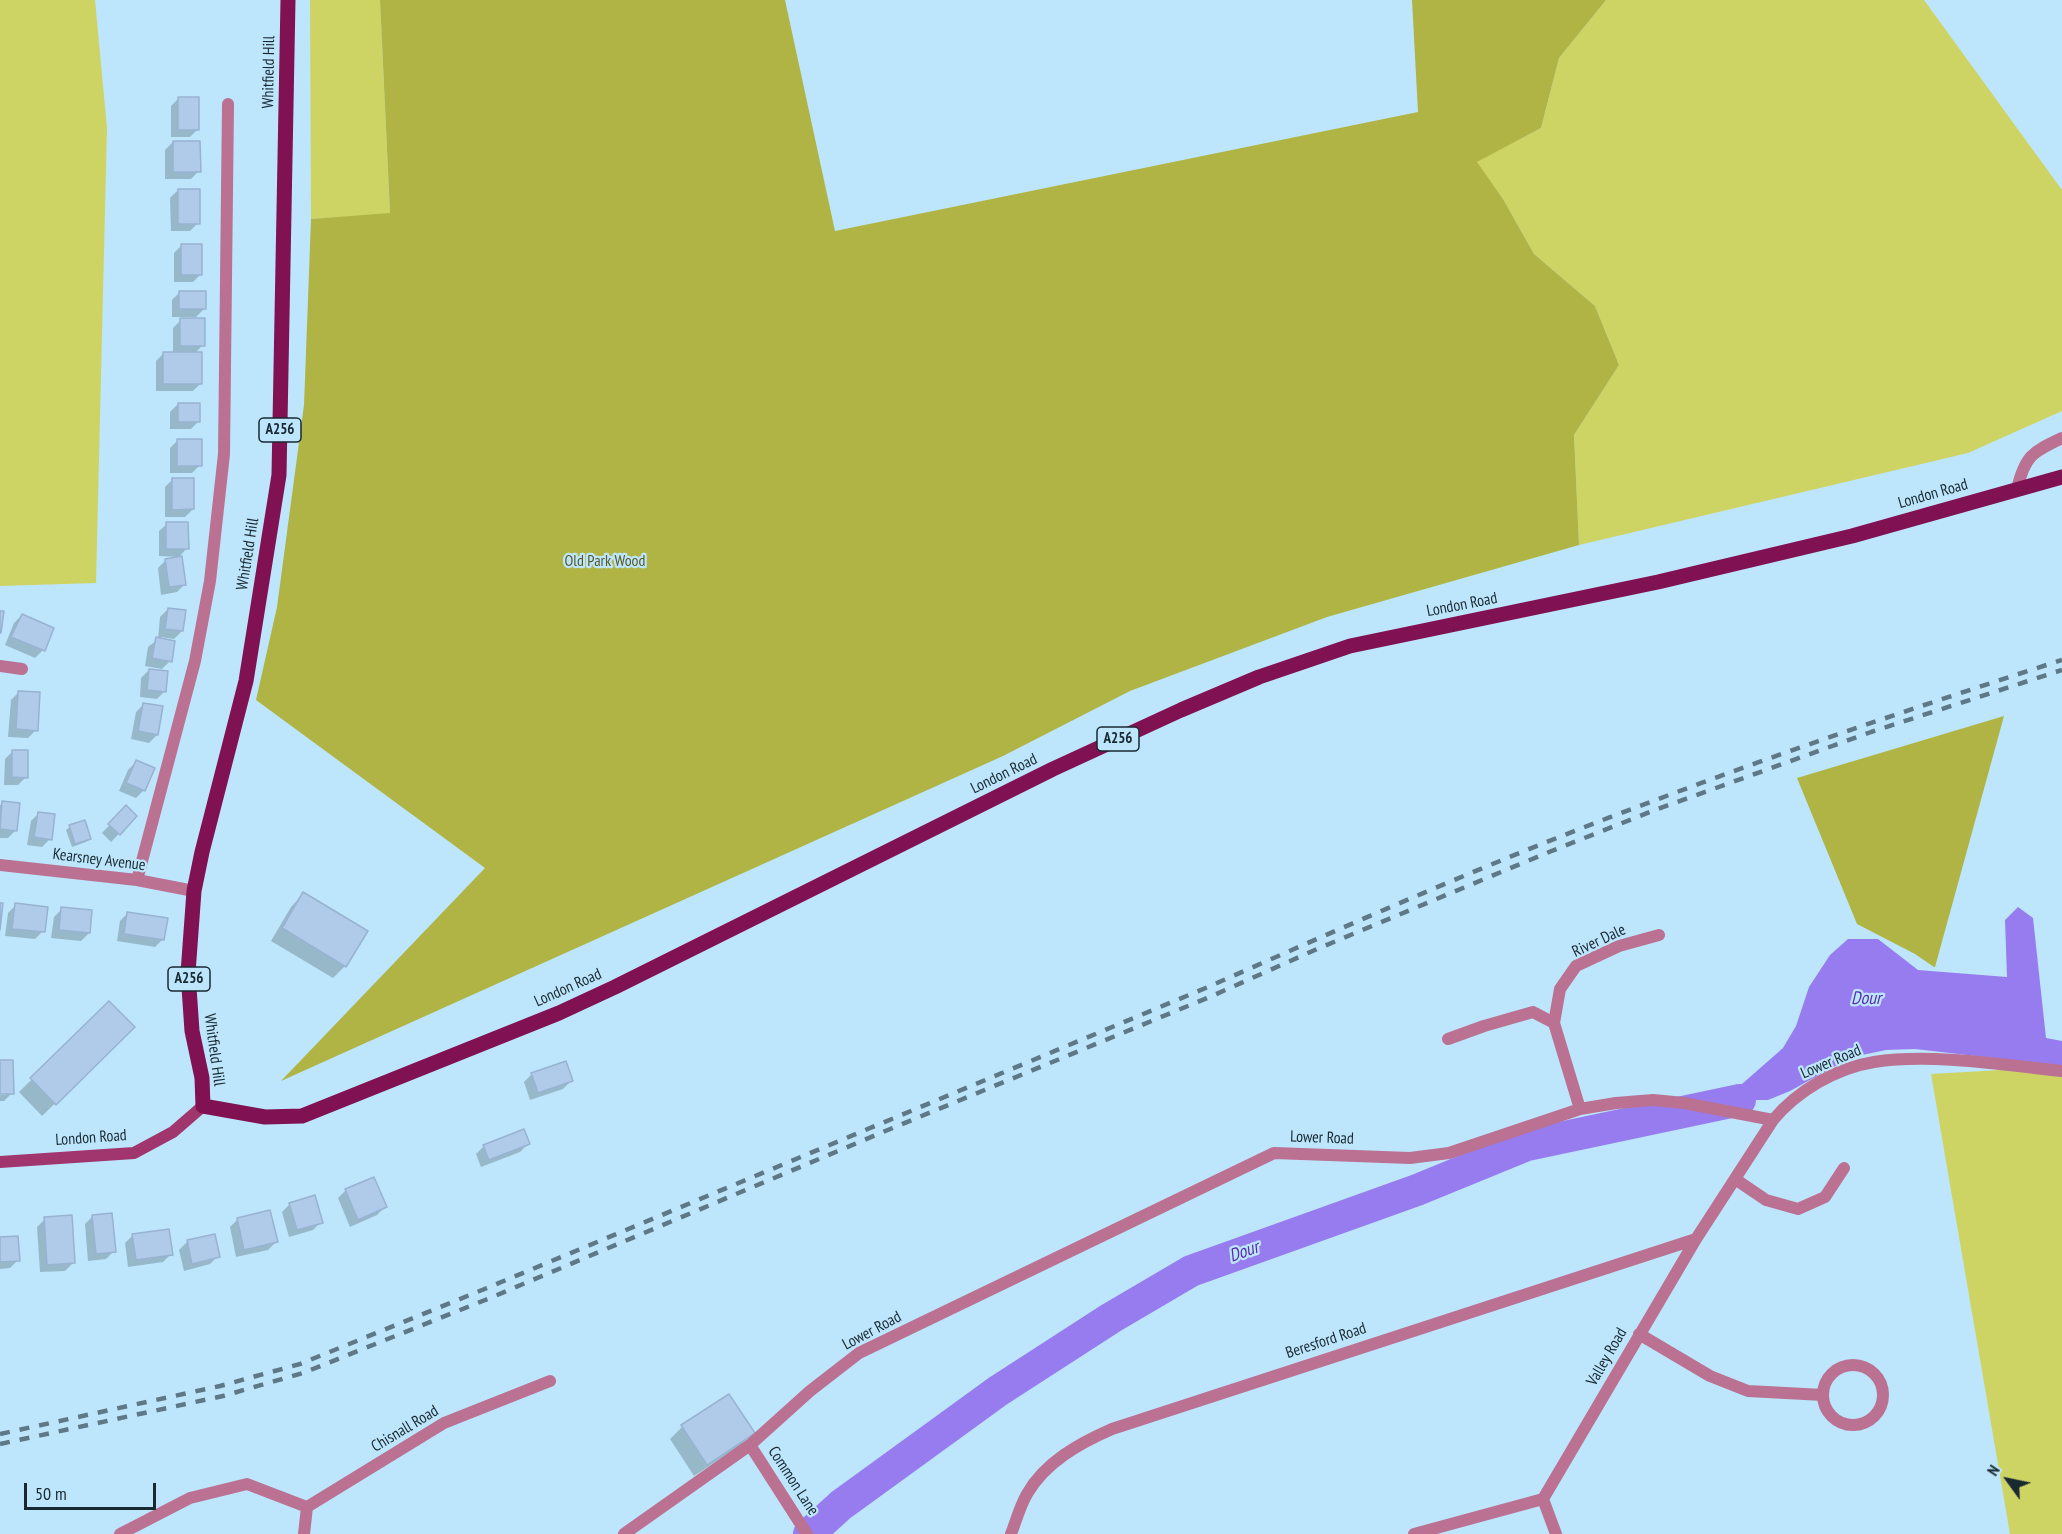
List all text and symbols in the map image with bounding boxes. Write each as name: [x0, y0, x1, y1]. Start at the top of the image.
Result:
street label: Whitfield Hill: [259, 35, 279, 109]
road number: A256: [259, 418, 301, 442]
street label: London Road: [1896, 475, 1970, 513]
street label: Whitfield Hill: [233, 517, 263, 591]
park label: Old Park Wood: [565, 551, 645, 571]
street label: London Road: [1425, 589, 1499, 621]
road number: A256: [1097, 727, 1139, 751]
street label: London Road: [968, 750, 1040, 798]
street label: Kearsney Avenue: [52, 845, 146, 875]
street label: River Dale: [1569, 920, 1629, 962]
street label: London Road: [531, 965, 605, 1011]
road number: A256: [168, 967, 210, 991]
water label: Dour: [1851, 988, 1881, 1010]
street label: Whitfield Hill: [199, 1013, 229, 1087]
street label: Lower Road: [1798, 1041, 1864, 1083]
street label: London Road: [55, 1126, 127, 1150]
street label: Lower Road: [1290, 1127, 1354, 1149]
water label: Dour: [1226, 1237, 1262, 1267]
street label: Lower Road: [839, 1308, 905, 1354]
street label: Beresford Road: [1283, 1319, 1369, 1363]
street label: Valley Road: [1583, 1325, 1631, 1389]
street label: Chisnall Road: [368, 1402, 442, 1456]
street label: Common Lane: [764, 1443, 822, 1519]
north arrow: [1978, 1450, 2038, 1510]
text: N: [1982, 1461, 2004, 1479]
scale bar: [27, 1471, 159, 1509]
text: 50 m: [35, 1482, 67, 1505]

